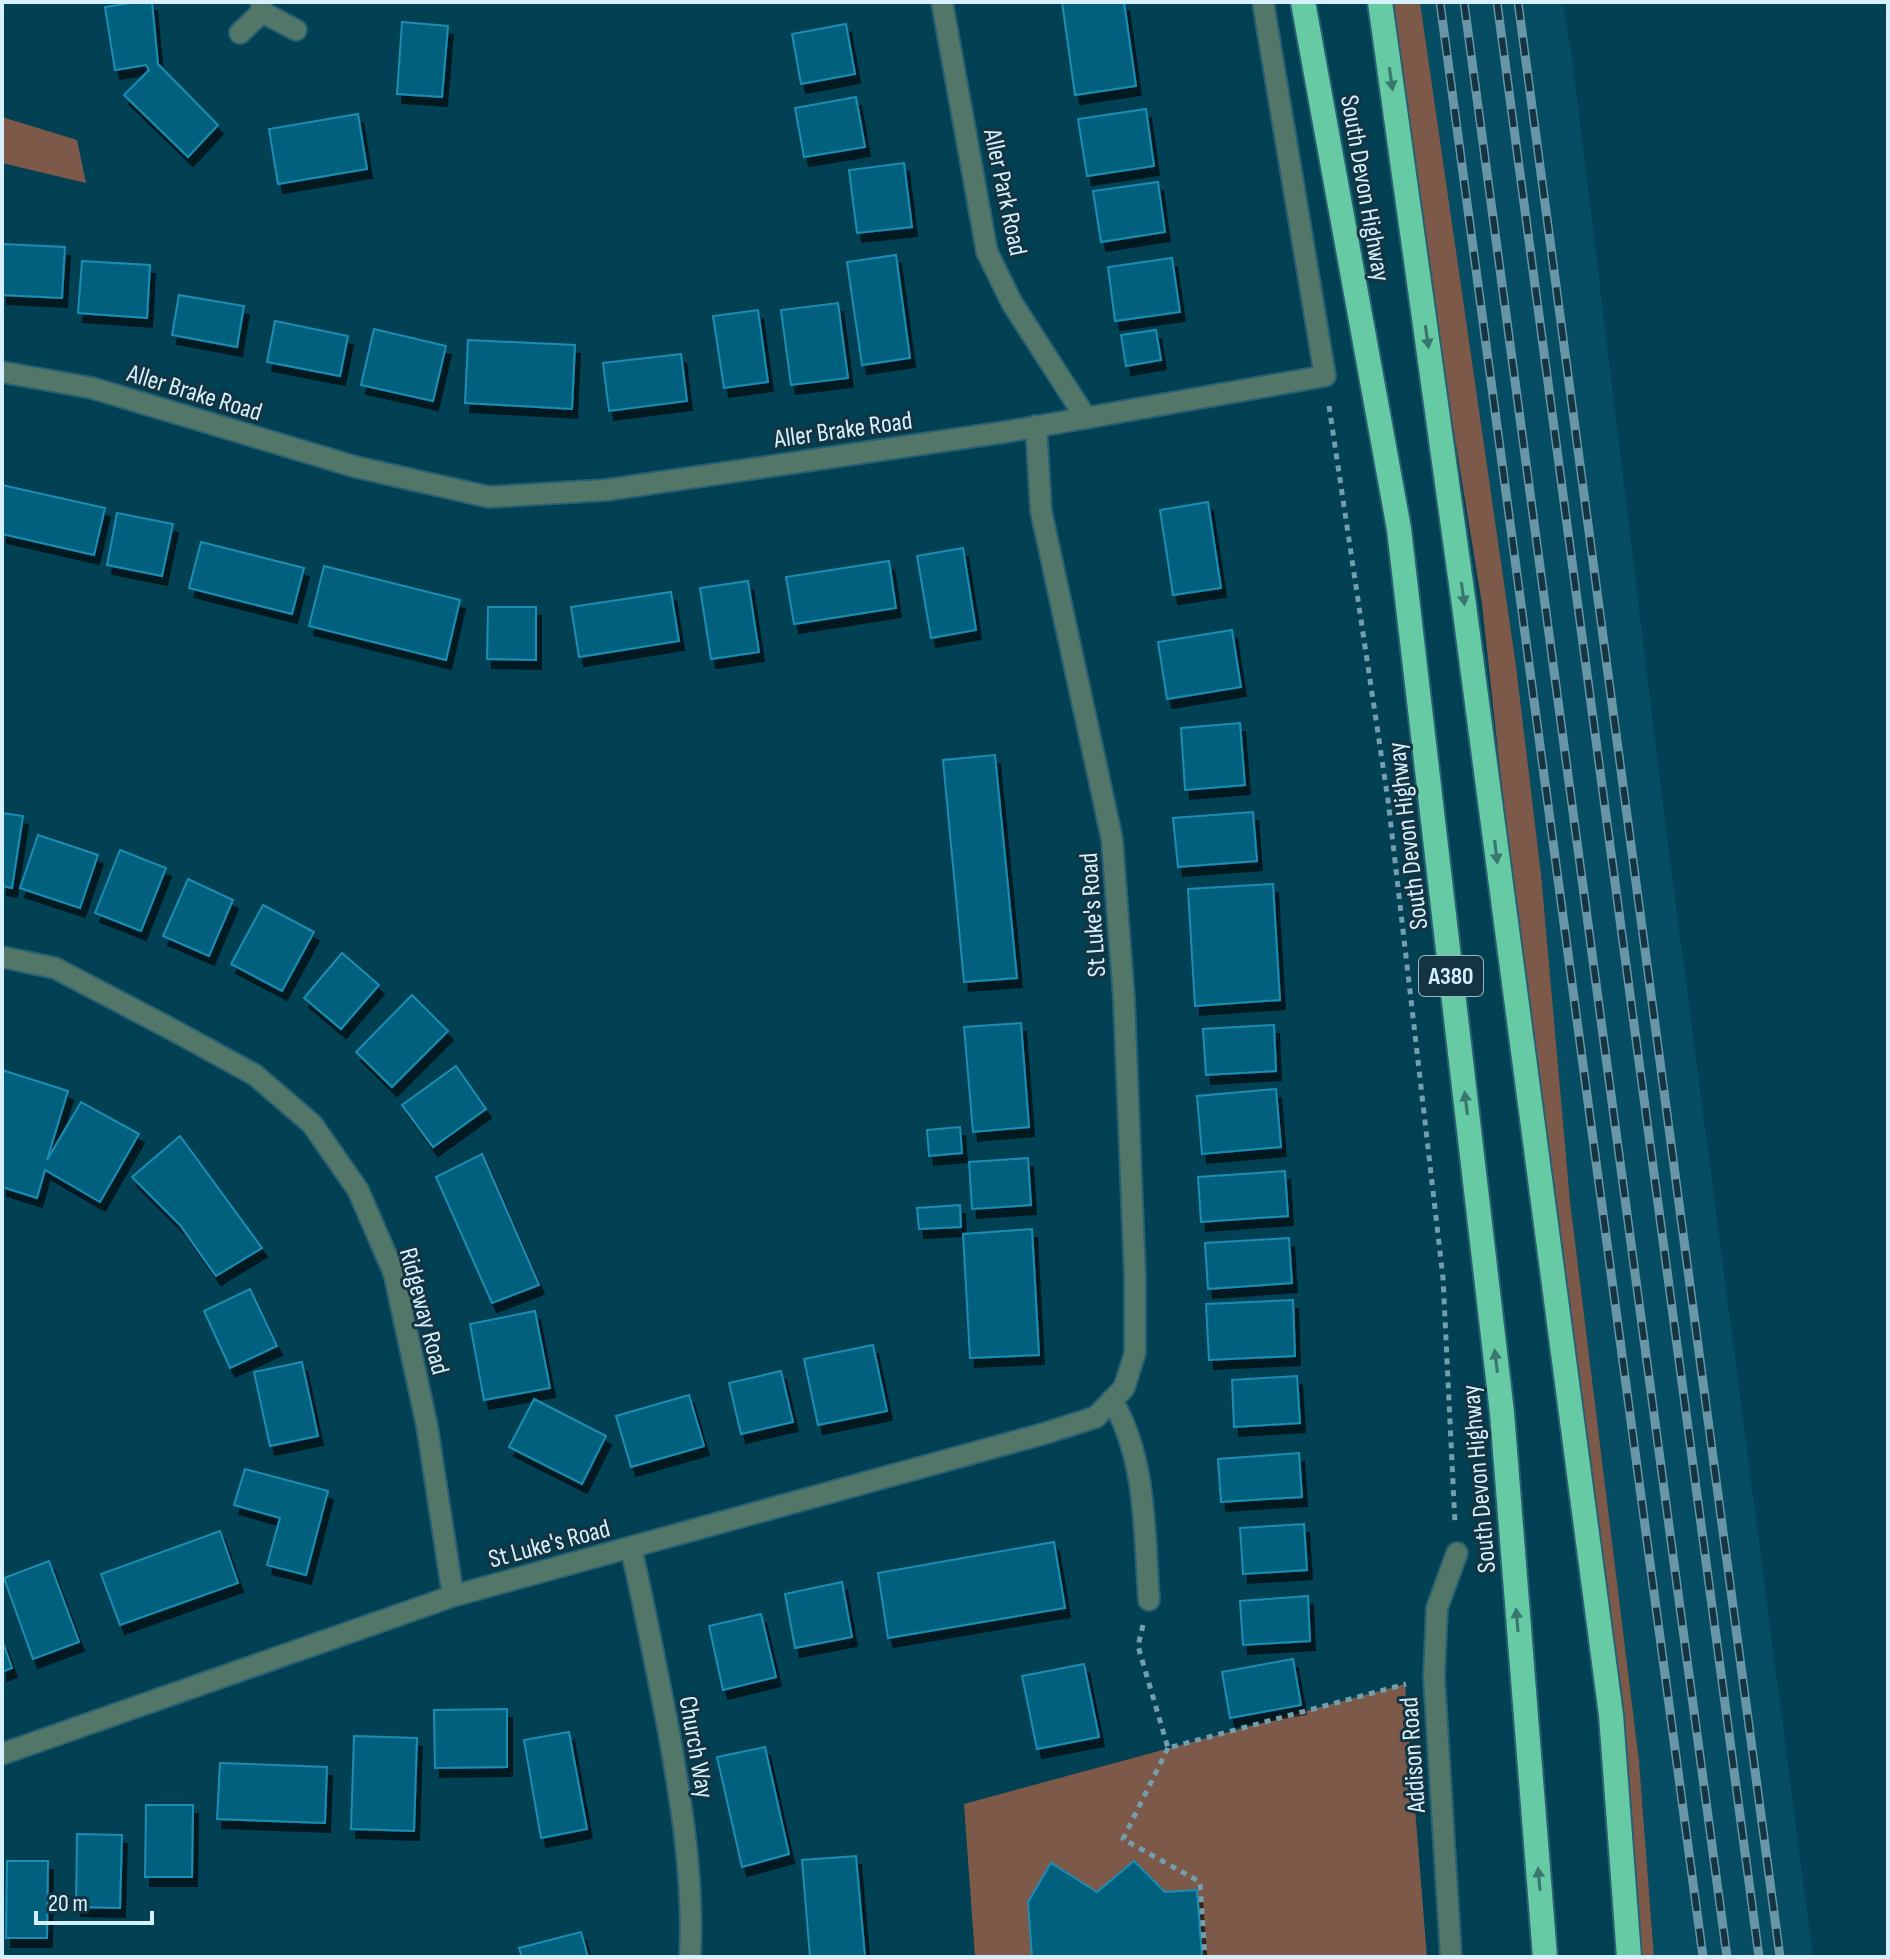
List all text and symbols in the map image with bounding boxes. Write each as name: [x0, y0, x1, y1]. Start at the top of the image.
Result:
one-way arrow: [1385, 67, 1398, 92]
street label: South Devon Highway: [1333, 93, 1396, 284]
street label: Aller Park Road: [976, 125, 1033, 258]
one-way arrow: [1421, 325, 1434, 350]
street label: Aller Brake Road: [122, 358, 266, 429]
street label: Aller Brake Road: [771, 405, 914, 456]
one-way arrow: [1456, 582, 1469, 607]
street label: South Devon Highway: [1382, 740, 1435, 931]
one-way arrow: [1490, 840, 1503, 865]
street label: St Luke's Road: [1074, 852, 1113, 978]
road number: A380: [1419, 956, 1483, 996]
one-way arrow: [1459, 1090, 1472, 1115]
street label: Ridgeway Road: [392, 1245, 455, 1378]
one-way arrow: [1489, 1348, 1502, 1373]
street label: South Devon Highway: [1456, 1384, 1503, 1574]
street label: St Luke's Road: [485, 1513, 614, 1576]
one-way arrow: [1510, 1607, 1523, 1632]
street label: Church Way: [671, 1694, 720, 1801]
street label: Addison Road: [1394, 1696, 1433, 1815]
one-way arrow: [1532, 1866, 1545, 1891]
scale bar: [36, 1875, 152, 1925]
text: 20 m: [48, 1889, 88, 1918]

